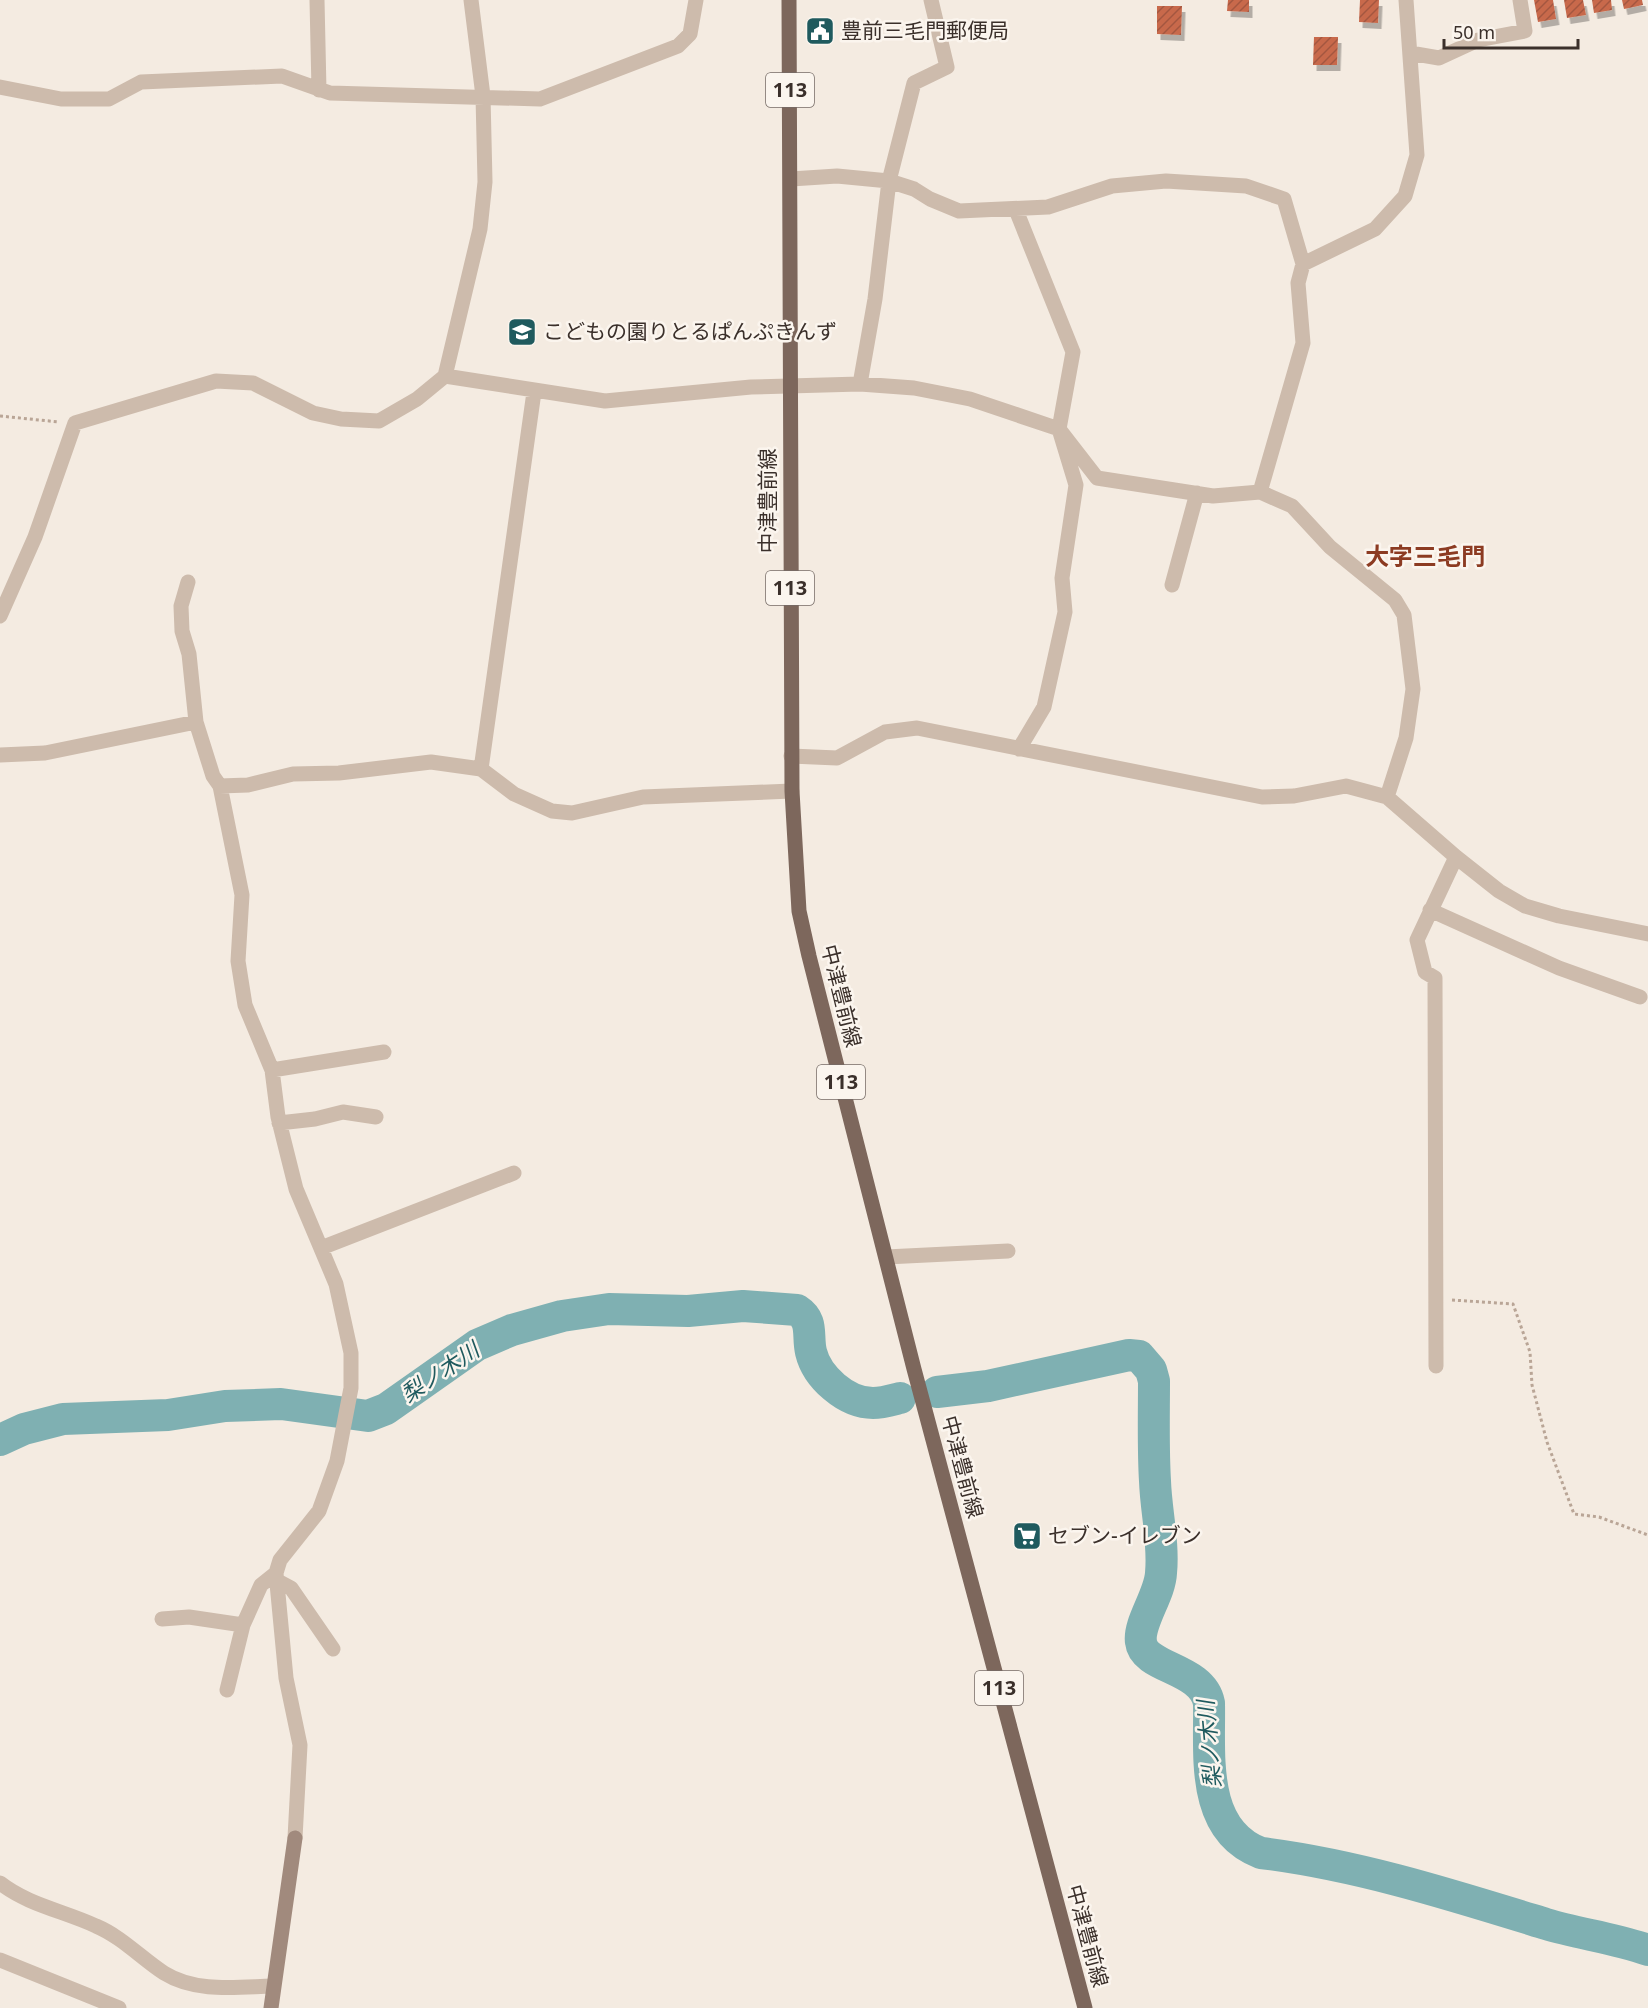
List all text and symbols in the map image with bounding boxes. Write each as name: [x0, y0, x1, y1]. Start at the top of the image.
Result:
scale bar: [1444, 12, 1578, 50]
public building icon: 豊前三毛門郵便局: [804, 15, 836, 47]
place label: 豊前三毛門郵便局: [841, 16, 1009, 44]
text: 50 m: [1453, 20, 1495, 44]
road number: 113: [766, 73, 814, 107]
school or university icon: こどもの園りとるぱんぷきんず: [506, 316, 538, 348]
place label: こどもの園りとるぱんぷきんず: [543, 317, 837, 345]
street label: 中津豊前線: [753, 449, 781, 554]
district label: 大字三毛門: [1365, 539, 1485, 572]
road number: 113: [766, 571, 814, 605]
street label: 中津豊前線: [816, 941, 868, 1050]
road number: 113: [817, 1065, 865, 1099]
water label: 梨ノ木川: [395, 1333, 486, 1408]
street label: 中津豊前線: [936, 1412, 990, 1521]
supermarket icon: セブン-イレブン: [1011, 1520, 1043, 1552]
place label: セブン-イレブン: [1048, 1521, 1202, 1549]
road number: 113: [975, 1671, 1023, 1705]
water label: 梨ノ木川: [1189, 1697, 1227, 1789]
street label: 中津豊前線: [1061, 1881, 1115, 1990]

